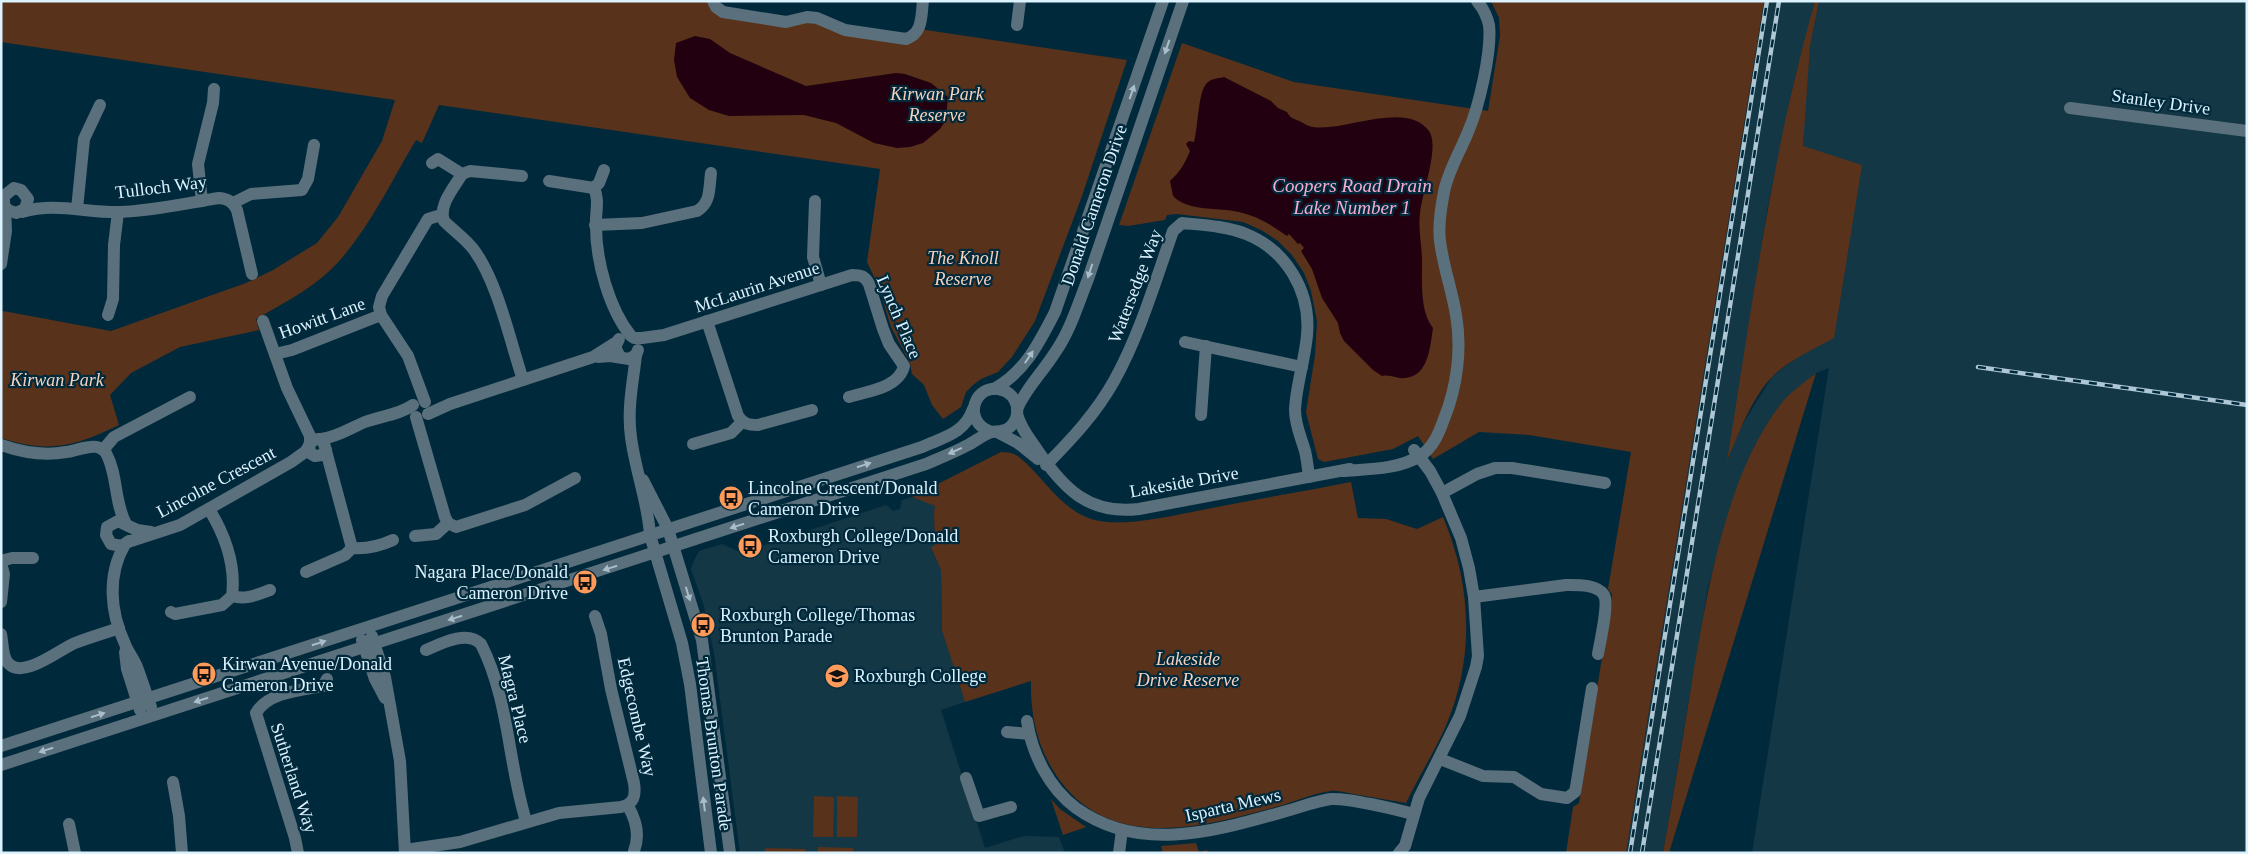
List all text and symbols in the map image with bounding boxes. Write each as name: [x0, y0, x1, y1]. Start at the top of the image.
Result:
one-way arrow: [1163, 40, 1170, 55]
park label: Kirwan Park Reserve: [889, 84, 985, 125]
one-way arrow: [1128, 84, 1136, 99]
street label: Stanley Drive: [2110, 85, 2212, 119]
street label: Donald Cameron Drive: [1057, 122, 1131, 288]
street label: Tulloch Way: [114, 171, 208, 203]
water label: Coopers Road Drain Lake Number 1: [1272, 175, 1432, 218]
street label: Watersedge Way: [1104, 226, 1166, 346]
park label: The Knoll Reserve: [927, 248, 999, 289]
street label: McLaurin Avenue: [692, 257, 822, 317]
one-way arrow: [1086, 264, 1093, 279]
street label: Lynch Place: [873, 272, 925, 362]
street label: Howitt Lane: [276, 293, 368, 343]
one-way arrow: [1025, 350, 1034, 364]
park label: Kirwan Park: [9, 370, 105, 390]
street label: Lincolne Crescent: [153, 442, 279, 522]
one-way arrow: [948, 448, 962, 456]
one-way arrow: [857, 461, 872, 469]
street label: Lakeside Drive: [1128, 463, 1240, 501]
place label: Lincolne Crescent/Donald Cameron Drive: [748, 478, 937, 519]
bus stop icon: Lincolne Crescent/Donald Cameron Drive: [718, 485, 744, 511]
one-way arrow: [729, 522, 744, 530]
place label: Roxburgh College/Donald Cameron Drive: [768, 526, 958, 567]
bus stop icon: Roxburgh College/Donald Cameron Drive: [737, 533, 763, 559]
place label: Nagara Place/Donald Cameron Drive: [415, 562, 568, 603]
one-way arrow: [602, 564, 617, 572]
bus stop icon: Nagara Place/Donald Cameron Drive: [572, 569, 598, 595]
one-way arrow: [685, 586, 693, 601]
place label: Roxburgh College/Thomas Brunton Parade: [720, 605, 915, 646]
bus stop icon: Roxburgh College/Thomas Brunton Parade: [690, 612, 716, 638]
one-way arrow: [447, 614, 462, 622]
one-way arrow: [311, 639, 326, 646]
park label: Lakeside Drive Reserve: [1136, 649, 1239, 690]
street label: Magra Place: [494, 653, 536, 745]
place label: Kirwan Avenue/Donald Cameron Drive: [222, 654, 392, 695]
street label: Edgecombe Way: [614, 655, 660, 779]
street label: Thomas Brunton Parade: [692, 656, 736, 832]
bus stop icon: Kirwan Avenue/Donald Cameron Drive: [191, 661, 217, 687]
school or university icon: Roxburgh College: [824, 663, 850, 689]
place label: Roxburgh College: [854, 666, 986, 686]
one-way arrow: [193, 697, 208, 705]
one-way arrow: [90, 711, 105, 719]
street label: Sutherland Way: [267, 720, 321, 836]
one-way arrow: [38, 747, 53, 755]
street label: Isparta Mews: [1183, 784, 1283, 826]
one-way arrow: [700, 796, 708, 812]

